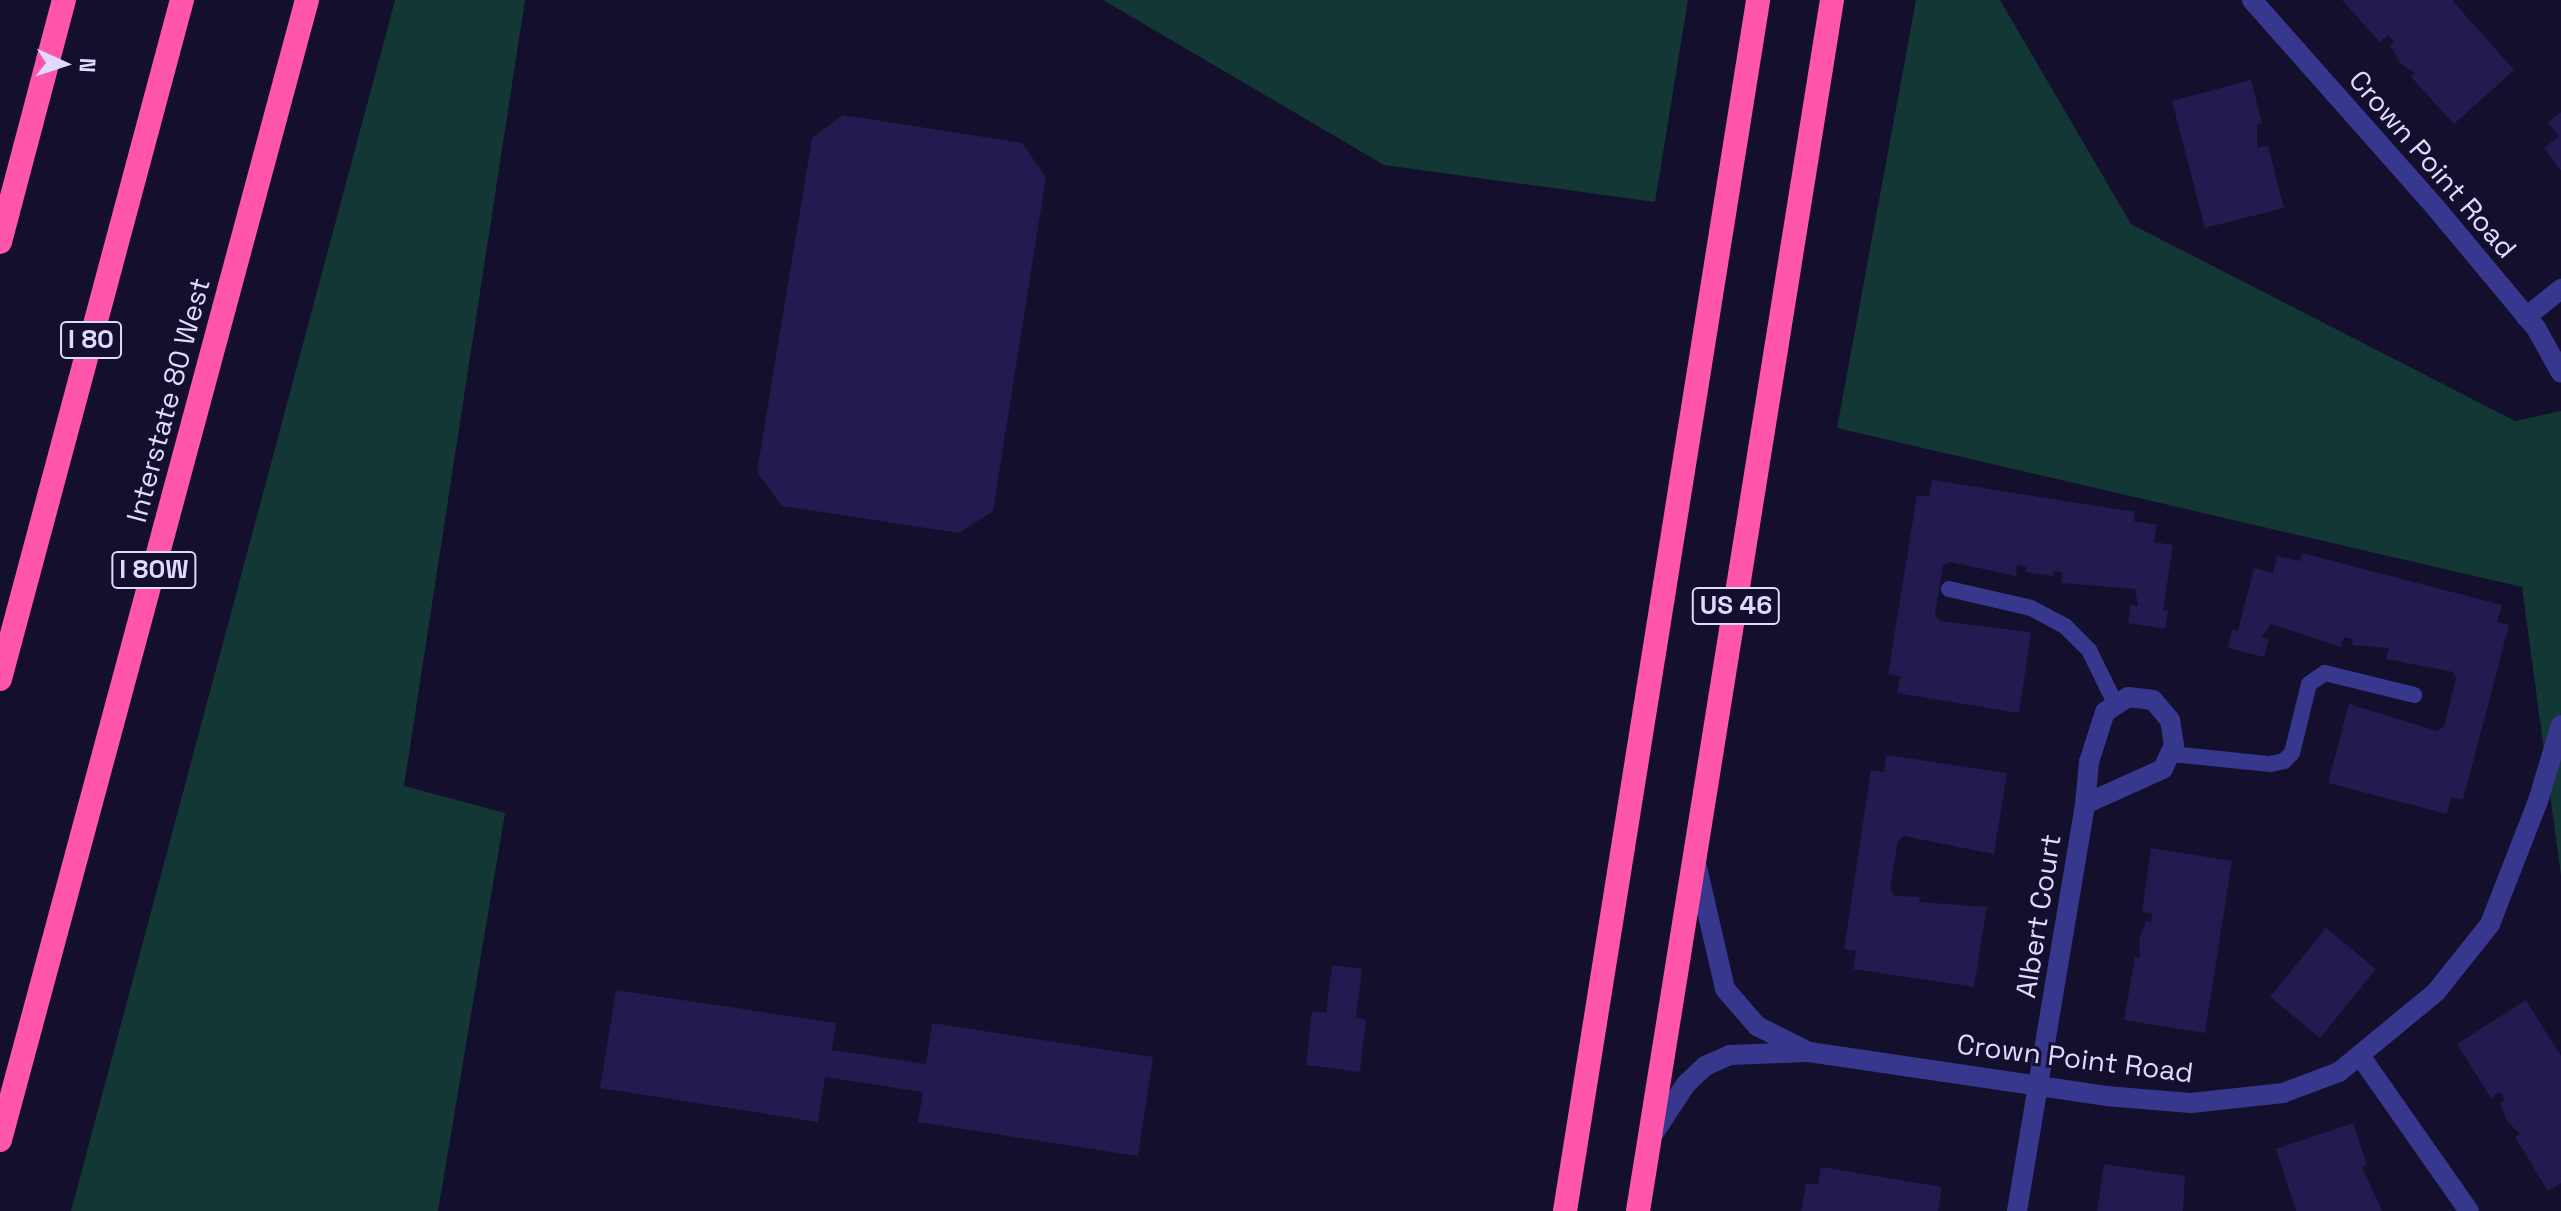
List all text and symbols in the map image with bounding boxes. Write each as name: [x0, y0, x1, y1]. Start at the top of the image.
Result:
north arrow: [24, 24, 104, 104]
text: N: [74, 57, 102, 73]
street label: Crown Point Road: [2342, 63, 2524, 265]
street label: Interstate 80 West: [119, 274, 217, 526]
road number: I 80: [59, 318, 123, 362]
road number: I 80W: [110, 548, 198, 592]
road number: US 46: [1690, 584, 1782, 628]
street label: Albert Court: [2008, 832, 2068, 1000]
street label: Crown Point Road: [1955, 1027, 2195, 1089]

